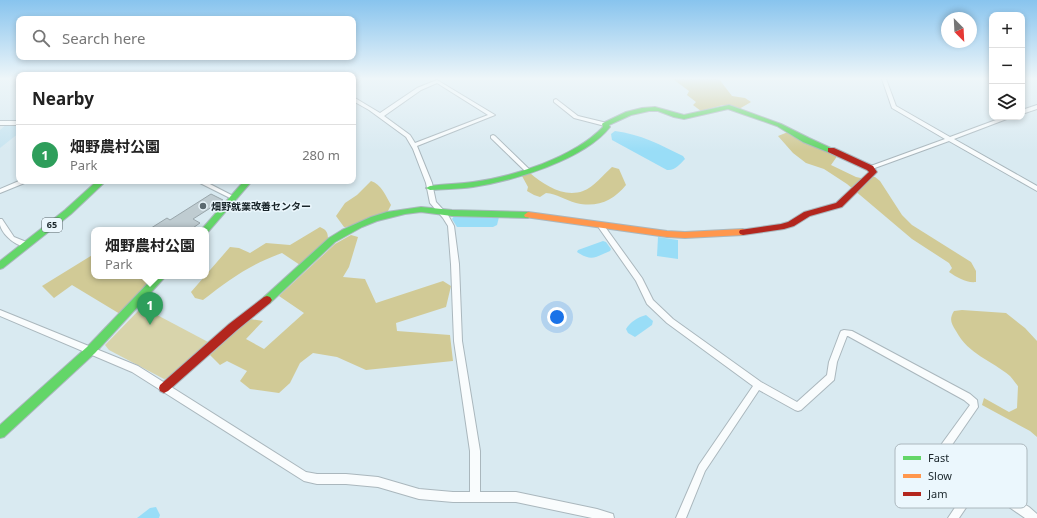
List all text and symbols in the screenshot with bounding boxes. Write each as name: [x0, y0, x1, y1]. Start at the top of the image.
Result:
north arrow: [941, 12, 977, 48]
map controls: [989, 12, 1025, 120]
button: +: [989, 12, 1025, 48]
search box: [16, 16, 356, 60]
icon: search: [30, 27, 52, 49]
text: Search here: [62, 28, 145, 48]
button: −: [989, 48, 1025, 84]
button: layers: [989, 84, 1025, 120]
text: Nearby: [32, 87, 94, 110]
text: 畑野農村公園: [70, 136, 160, 156]
text: 1: [41, 146, 49, 164]
text: 280 m: [302, 146, 340, 164]
text: Park: [70, 156, 97, 174]
place label: 畑野就業改善センター: [211, 199, 311, 213]
marker: 畑野就業改善センター: [198, 201, 208, 211]
road number: 65: [42, 218, 62, 232]
popup: [91, 227, 209, 279]
text: 畑野農村公園: [105, 235, 195, 255]
text: Park: [105, 255, 132, 273]
pin: 1: [137, 292, 163, 325]
your location: [547, 307, 567, 327]
legend: [895, 444, 1027, 508]
text: Fast: [928, 450, 949, 465]
text: Slow: [928, 468, 952, 483]
text: Jam: [927, 486, 947, 501]

